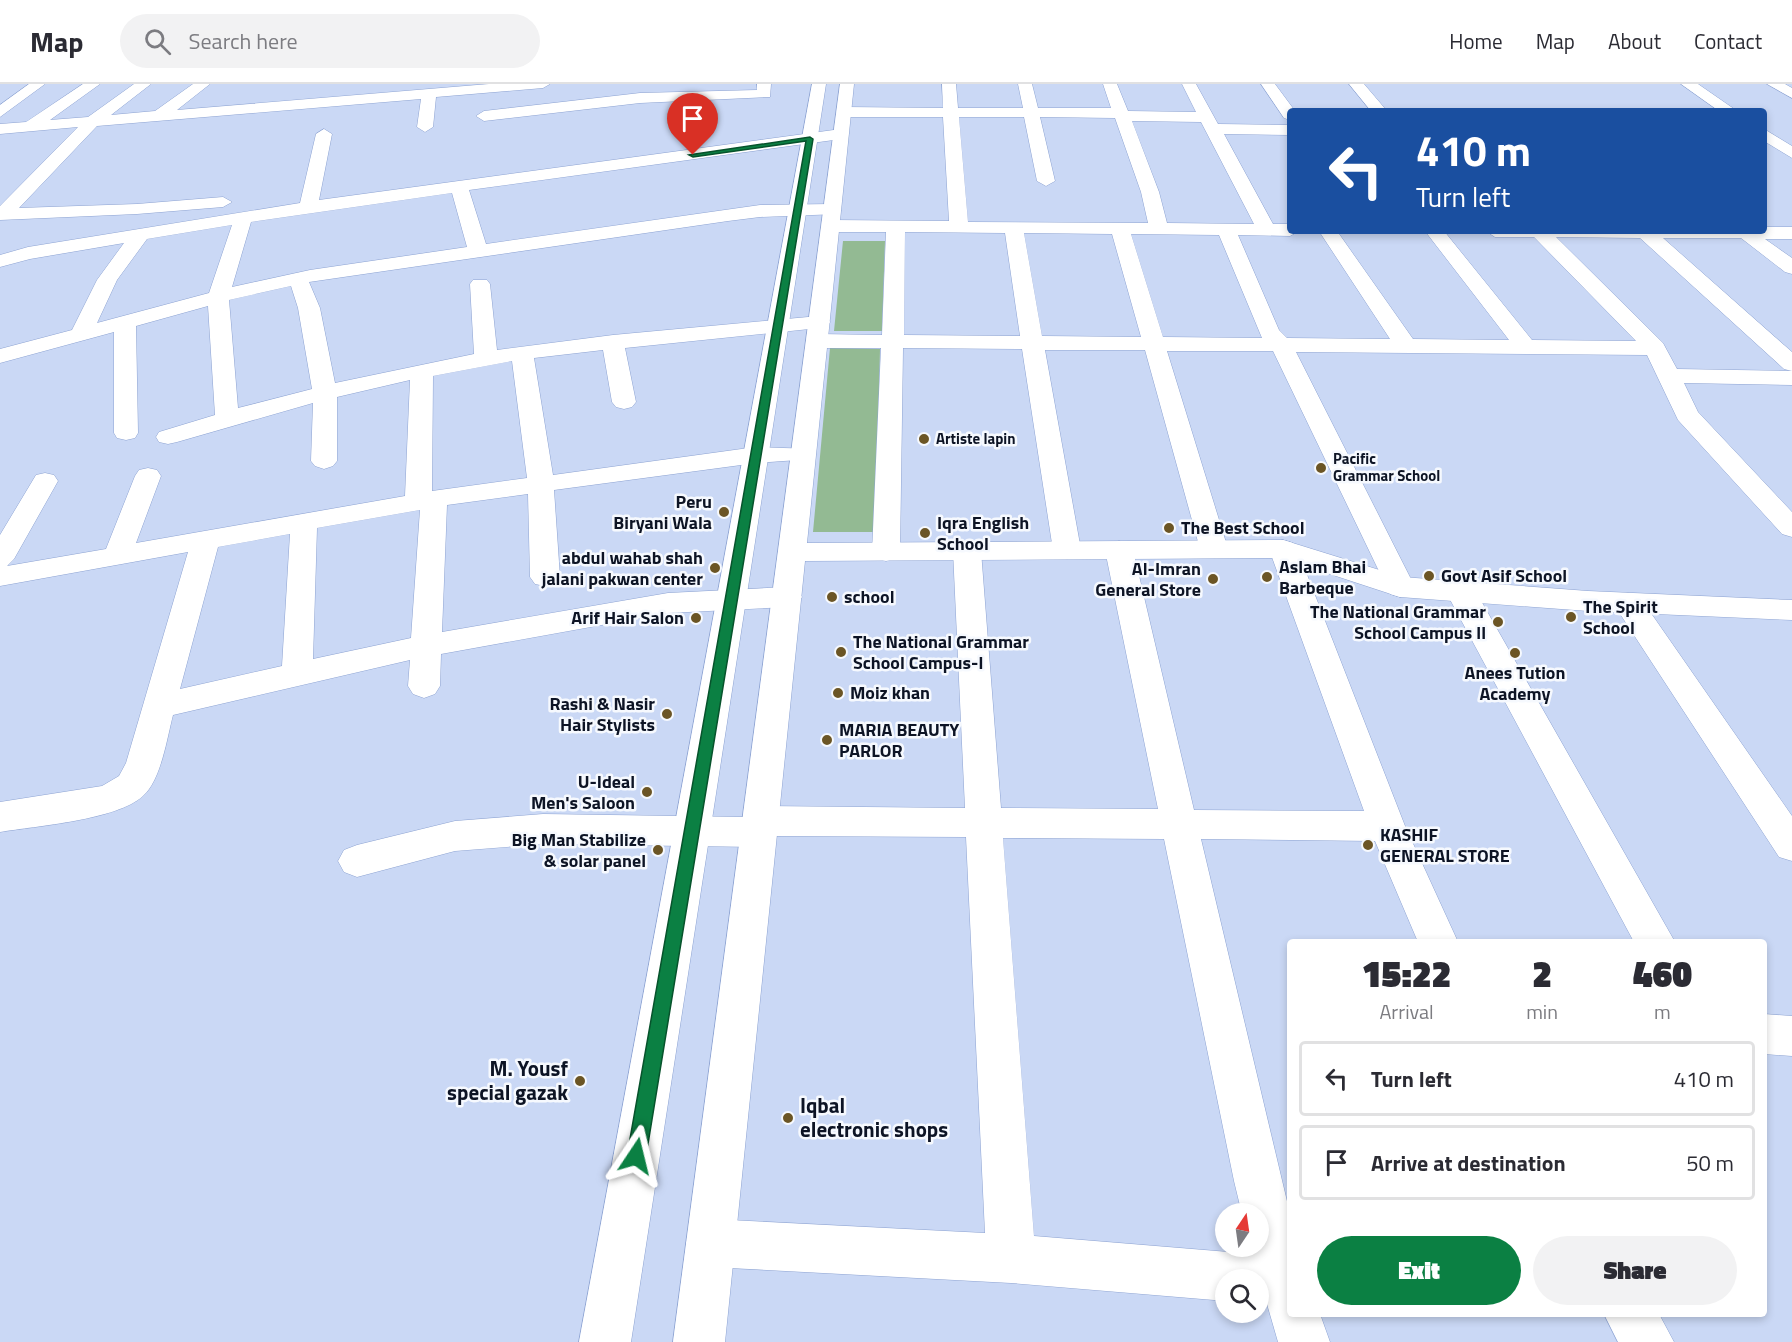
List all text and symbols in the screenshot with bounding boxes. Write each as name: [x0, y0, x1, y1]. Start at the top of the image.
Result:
search box: [120, 14, 540, 68]
text: Map: [30, 20, 84, 63]
text: Search here: [189, 24, 298, 58]
icon: search: [141, 25, 174, 58]
text: Home: [1449, 25, 1503, 57]
text: Map: [1536, 25, 1575, 57]
text: About: [1608, 25, 1661, 57]
text: Contact: [1694, 25, 1762, 57]
pin: [667, 93, 718, 155]
icon: arrive: [676, 102, 709, 135]
text: 410 m: [1416, 118, 1531, 182]
icon: left: [1317, 132, 1395, 210]
text: Turn left: [1416, 176, 1510, 217]
place label: Artiste lapin: [936, 427, 1015, 450]
marker: Artiste lapin: [917, 432, 931, 446]
place label: Pacific Grammar School: [1333, 447, 1440, 487]
marker: Pacific Grammar School: [1314, 461, 1328, 475]
place label: Peru Biryani Wala: [613, 488, 712, 536]
marker: Peru Biryani Wala: [717, 505, 731, 519]
place label: Iqra English School: [937, 509, 1029, 557]
place label: The Best School: [1181, 514, 1305, 541]
marker: The Best School: [1162, 521, 1176, 535]
marker: Iqra English School: [918, 526, 932, 540]
place label: abdul wahab shah jalani pakwan center: [541, 544, 703, 592]
place label: Aslam Bhai Barbeque: [1279, 553, 1366, 601]
place label: Al-Imran General Store: [1095, 555, 1201, 603]
marker: abdul wahab shah jalani pakwan center: [708, 561, 722, 575]
place label: Govt Asif School: [1441, 562, 1567, 589]
marker: Govt Asif School: [1422, 569, 1436, 583]
marker: Aslam Bhai Barbeque: [1260, 570, 1274, 584]
marker: Al-Imran General Store: [1206, 572, 1220, 586]
place label: school: [844, 583, 895, 610]
marker: school: [825, 590, 839, 604]
place label: The Spirit School: [1583, 593, 1658, 641]
place label: The National Grammar School Campus ll: [1310, 598, 1486, 646]
place label: Arif Hair Salon: [571, 604, 684, 631]
marker: The Spirit School: [1564, 610, 1578, 624]
marker: Arif Hair Salon: [689, 611, 703, 625]
marker: The National Grammar School Campus ll: [1491, 615, 1505, 629]
place label: The National Grammar School Campus-l: [853, 628, 1029, 676]
marker: The National Grammar School Campus-l: [834, 645, 848, 659]
marker: Anees Tution Academy: [1508, 646, 1522, 660]
place label: Anees Tution Academy: [1465, 659, 1565, 707]
place label: Moiz khan: [850, 679, 930, 706]
marker: Moiz khan: [831, 686, 845, 700]
place label: Rashi & Nasir Hair Stylists: [550, 690, 655, 738]
marker: Rashi & Nasir Hair Stylists: [660, 707, 674, 721]
place label: MARIA BEAUTY PARLOR: [839, 716, 960, 764]
marker: MARIA BEAUTY PARLOR: [820, 733, 834, 747]
place label: U-Ideal Men's Saloon: [531, 768, 635, 816]
marker: U-Ideal Men's Saloon: [640, 785, 654, 799]
place label: KASHIF GENERAL STORE: [1380, 821, 1510, 869]
place label: Big Man Stabilize & solar panel: [512, 826, 646, 874]
marker: KASHIF GENERAL STORE: [1361, 838, 1375, 852]
marker: Big Man Stabilize & solar panel: [651, 843, 665, 857]
text: 15:22: [1362, 946, 1451, 1001]
text: 2: [1532, 946, 1552, 1001]
text: 460: [1633, 946, 1692, 1001]
text: Arrival: [1379, 996, 1434, 1027]
text: min: [1526, 996, 1558, 1027]
text: m: [1654, 996, 1671, 1027]
place label: M. Yousf special gazak: [447, 1052, 568, 1108]
icon: left: [1320, 1062, 1353, 1095]
text: Turn left: [1371, 1062, 1452, 1096]
text: 410 m: [1674, 1062, 1734, 1096]
marker: M. Yousf special gazak: [573, 1074, 587, 1088]
place label: Iqbal electronic shops: [800, 1089, 948, 1145]
marker: Iqbal electronic shops: [781, 1111, 795, 1125]
position arrow: [604, 1124, 668, 1188]
icon: arrive: [1320, 1146, 1353, 1179]
text: Arrive at destination: [1371, 1146, 1566, 1180]
text: 50 m: [1686, 1146, 1734, 1180]
north arrow: [1215, 1203, 1269, 1257]
map controls: [1215, 1203, 1269, 1323]
button: Exit: [1317, 1236, 1521, 1305]
button: Share: [1533, 1236, 1737, 1305]
button: search: [1215, 1269, 1269, 1323]

